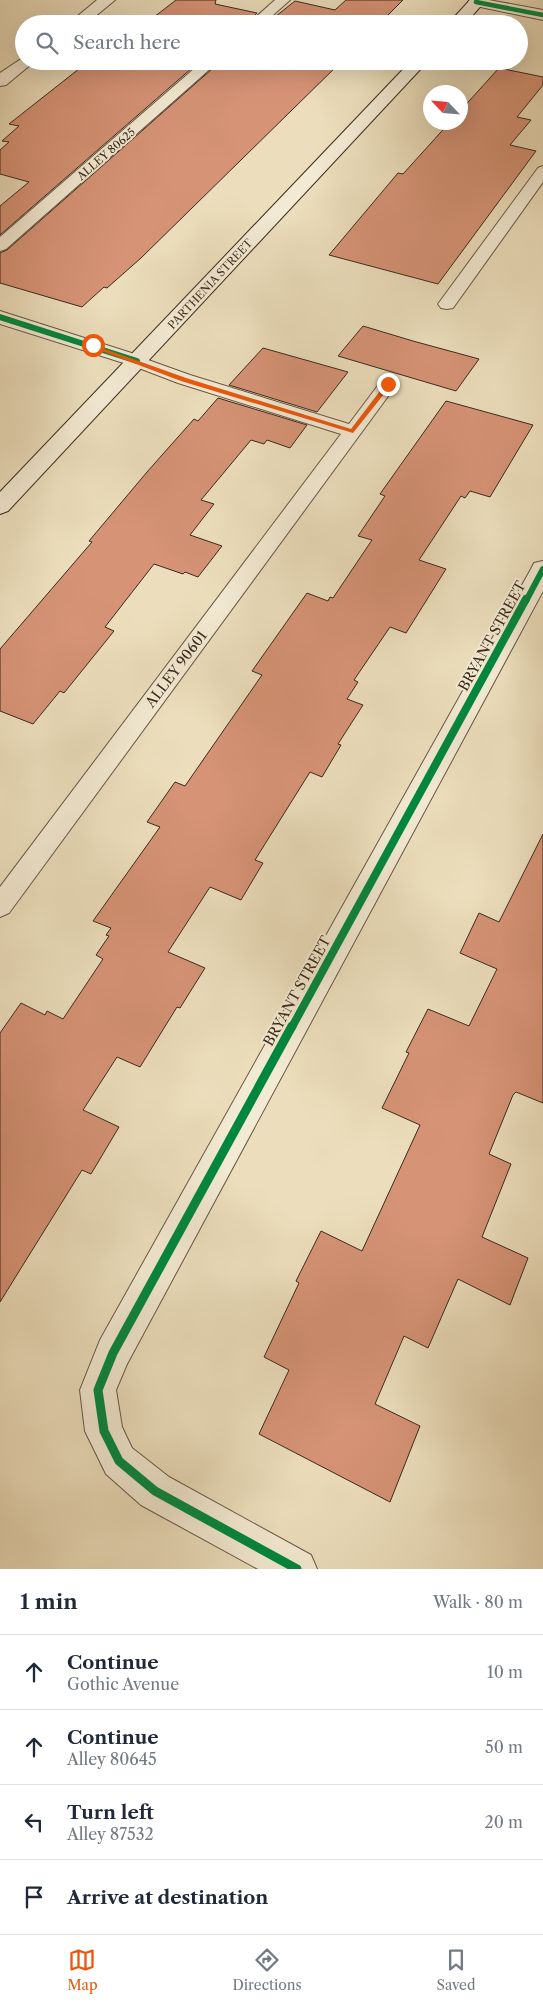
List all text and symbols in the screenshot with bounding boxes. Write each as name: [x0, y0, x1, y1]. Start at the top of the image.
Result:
search box: [15, 15, 528, 70]
icon: search: [33, 29, 61, 57]
text: Search here: [73, 31, 181, 54]
north arrow: [423, 85, 468, 130]
street label: ALLEY 80625: [73, 125, 138, 184]
street label: PARTHENIA STREET: [165, 236, 256, 332]
route start: [82, 334, 105, 357]
route end: [377, 373, 400, 396]
street label: BRYANT STREET: [454, 577, 530, 694]
street label: ALLEY 90601: [141, 627, 211, 712]
street label: BRYANT STREET: [259, 932, 335, 1049]
text: 1 min: [20, 1589, 78, 1614]
text: Walk · 80 m: [433, 1592, 523, 1612]
text: Continue: [67, 1651, 159, 1674]
icon: ahead: [20, 1658, 48, 1686]
text: 10 m: [487, 1662, 523, 1682]
text: Gothic Avenue: [67, 1674, 179, 1694]
text: Continue: [67, 1726, 159, 1749]
icon: ahead: [20, 1733, 48, 1761]
text: 50 m: [485, 1737, 523, 1757]
text: Alley 80645: [67, 1749, 157, 1769]
text: Turn left: [67, 1801, 154, 1824]
icon: left: [20, 1808, 48, 1836]
text: 20 m: [484, 1812, 523, 1832]
text: Alley 87532: [67, 1824, 154, 1844]
icon: arrive: [20, 1883, 48, 1911]
text: Arrive at destination: [67, 1886, 268, 1909]
tab: Map: [67, 1946, 98, 1994]
tab: Directions: [232, 1946, 302, 1994]
tab: Saved: [437, 1946, 475, 1994]

